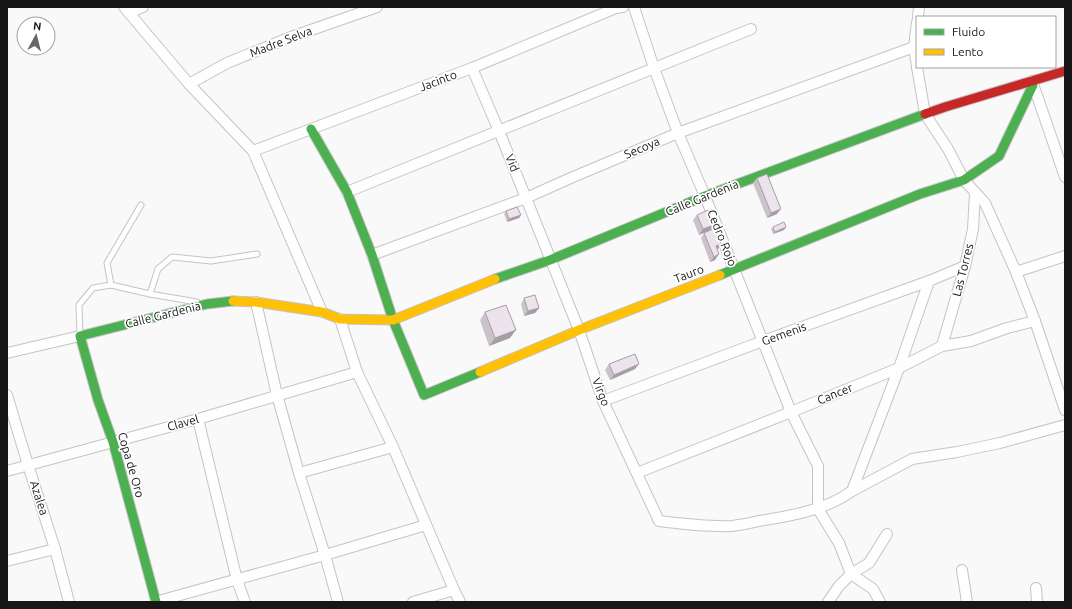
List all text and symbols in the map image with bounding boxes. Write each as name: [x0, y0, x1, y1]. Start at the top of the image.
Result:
north arrow: [16, 16, 56, 56]
legend: [916, 16, 1056, 68]
text: N: [32, 20, 42, 33]
street label: Madre Selva: [248, 24, 314, 59]
text: Fluido: [952, 25, 985, 38]
text: Lento: [952, 45, 983, 58]
street label: Jacinto: [417, 67, 458, 94]
street label: Secoya: [622, 134, 662, 161]
street label: Vid: [503, 152, 522, 174]
street label: Calle Gardenia: [663, 177, 740, 218]
street label: Cedro Rojo: [705, 208, 740, 268]
street label: Las Torres: [950, 242, 975, 298]
street label: Tauro: [672, 262, 706, 285]
street label: Calle Gardenia: [124, 299, 202, 330]
street label: Gemenis: [760, 319, 808, 348]
street label: Virgo: [590, 376, 613, 408]
street label: Cancer: [815, 380, 855, 407]
street label: Clavel: [166, 412, 200, 433]
street label: Copa de Oro: [116, 431, 147, 499]
street label: Azalea: [28, 479, 51, 517]

